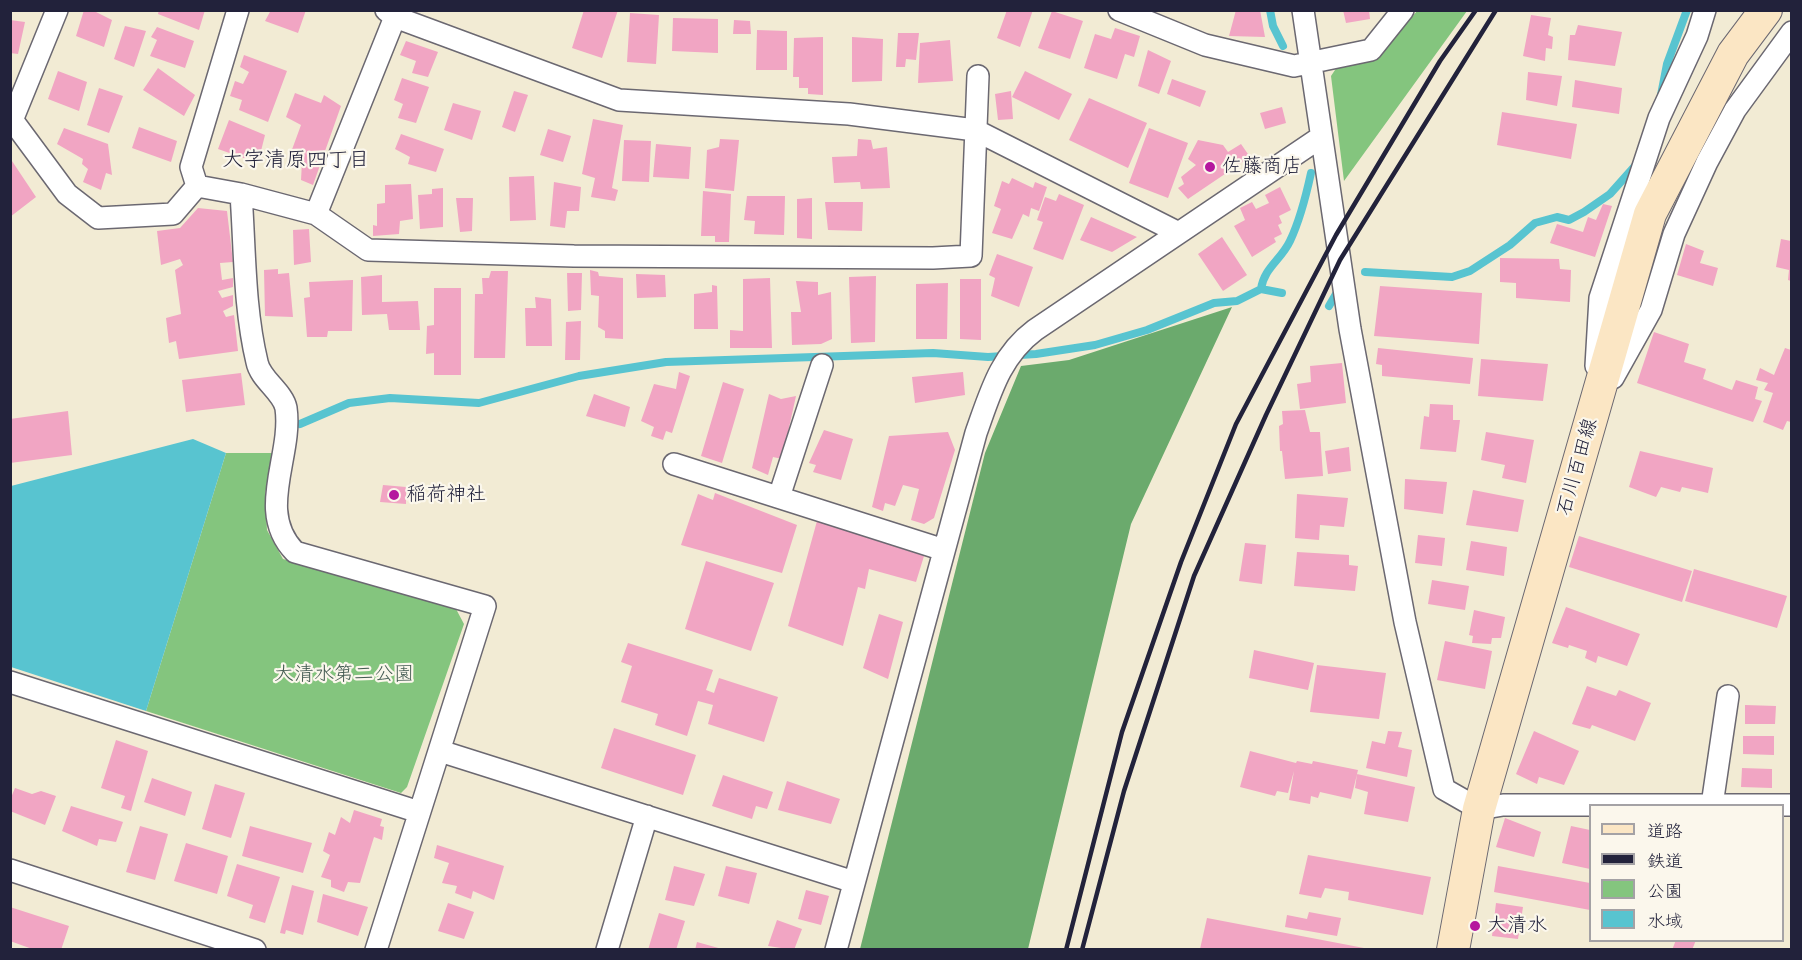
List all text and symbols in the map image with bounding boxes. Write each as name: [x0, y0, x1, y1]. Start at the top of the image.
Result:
district label: 大字清原四丁目: [223, 148, 369, 174]
place label: 佐藤商店: [1222, 155, 1302, 179]
marker: 佐藤商店: [1203, 160, 1217, 174]
street label: 石川百田線: [1553, 416, 1603, 518]
place label: 稲荷神社: [406, 483, 486, 507]
marker: 稲荷神社: [387, 488, 401, 502]
park label: 大清水第二公園: [274, 663, 414, 687]
legend: [1589, 804, 1784, 942]
text: 道路: [1647, 821, 1683, 842]
text: 鉄道: [1647, 851, 1683, 872]
text: 公園: [1647, 881, 1683, 902]
text: 水域: [1647, 911, 1683, 932]
place label: 大清水: [1487, 914, 1547, 938]
marker: 大清水: [1468, 919, 1482, 933]

